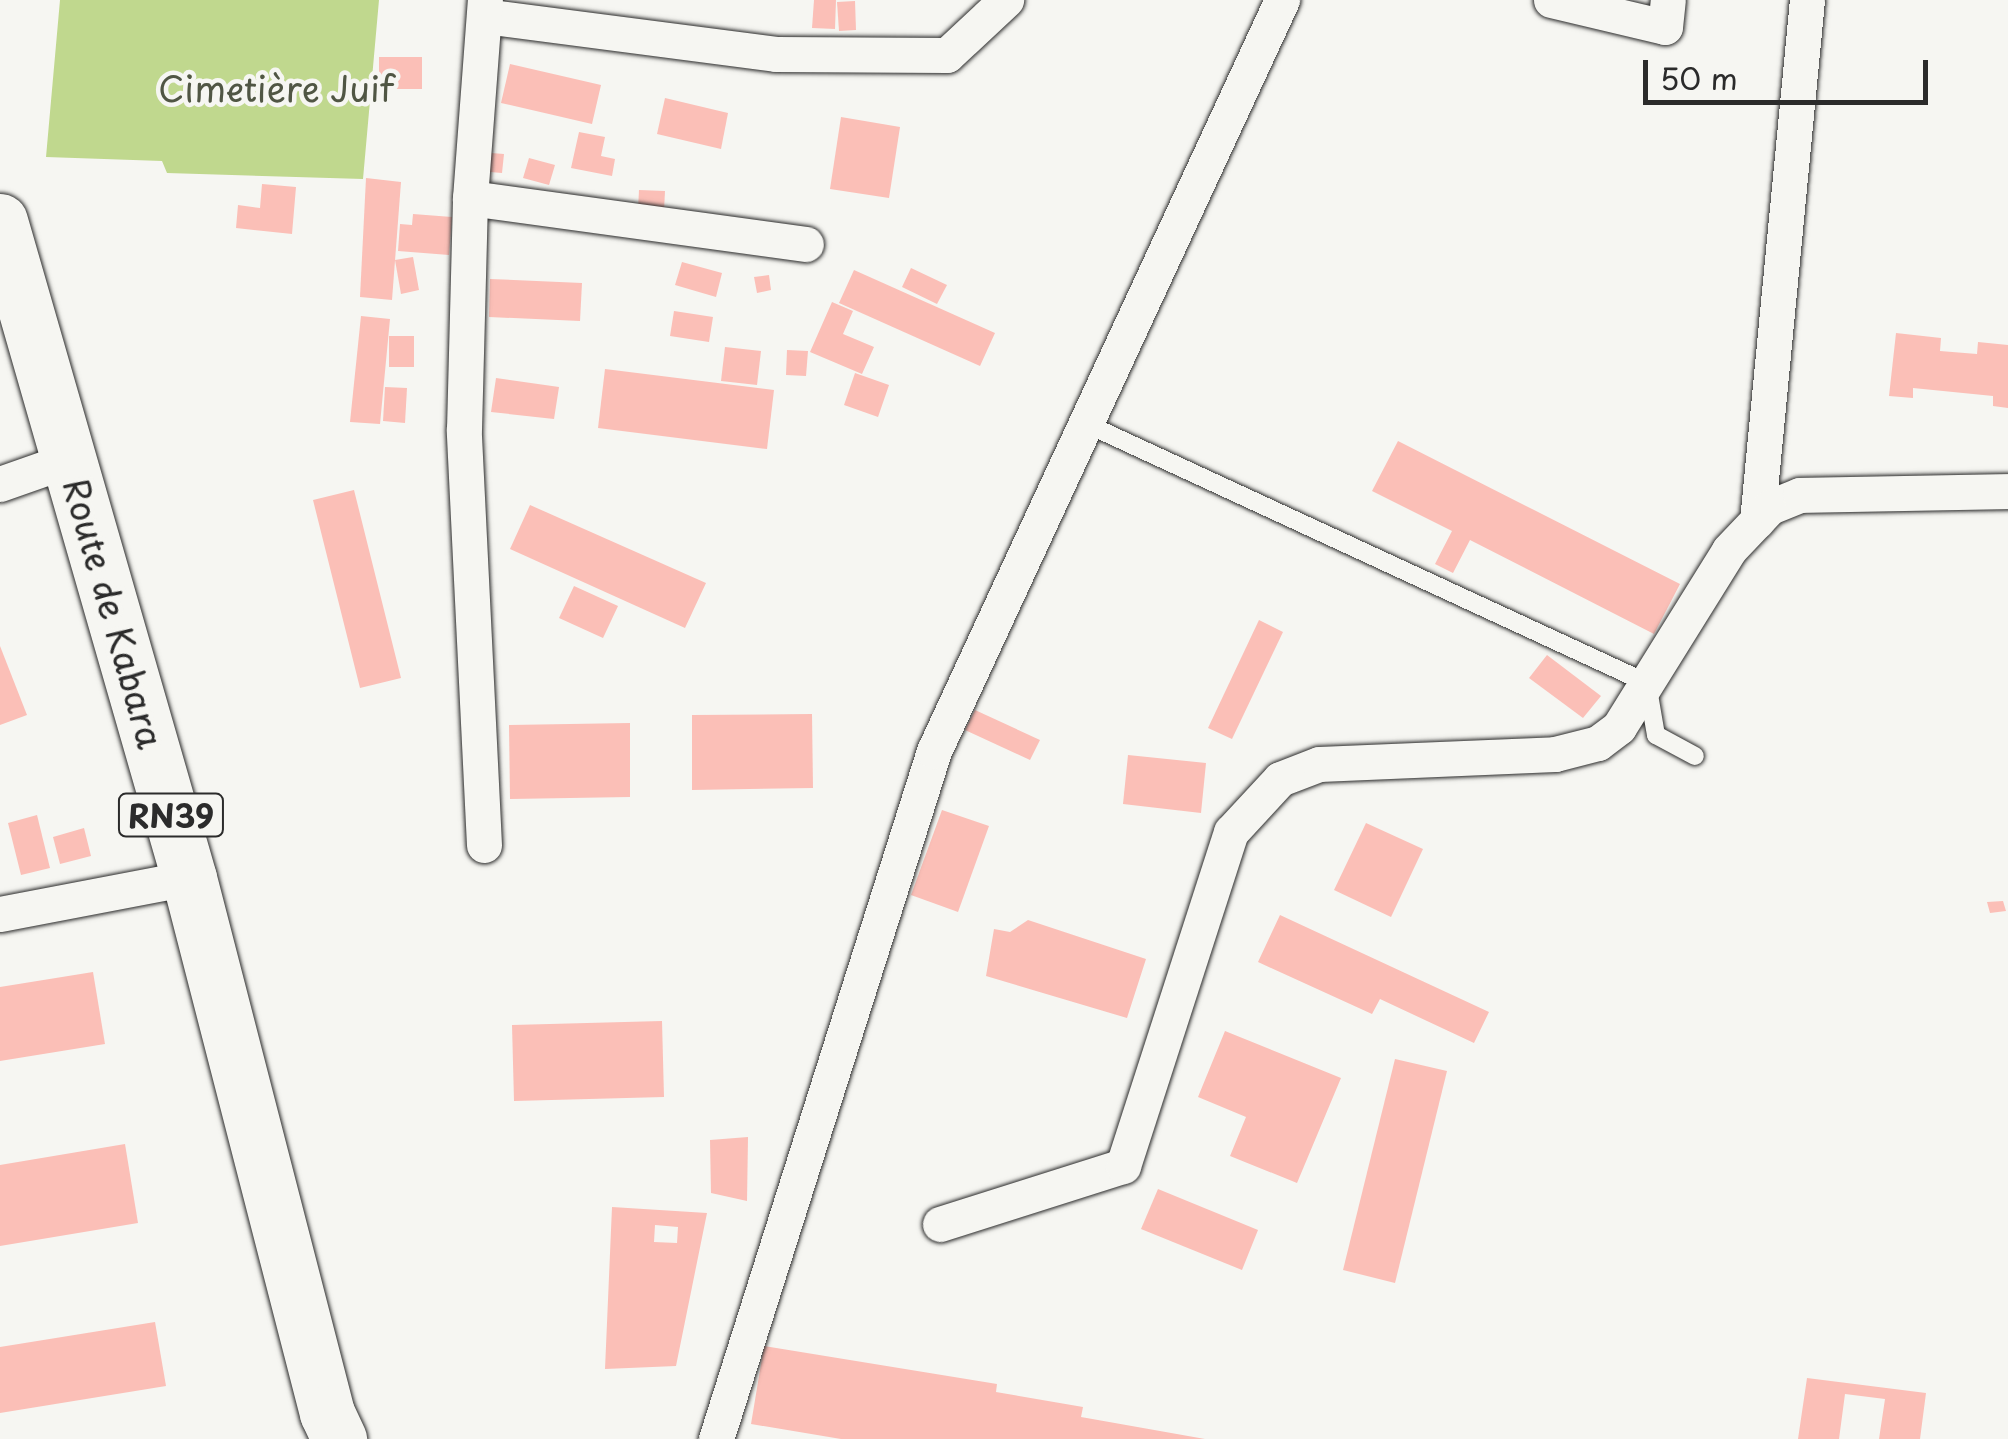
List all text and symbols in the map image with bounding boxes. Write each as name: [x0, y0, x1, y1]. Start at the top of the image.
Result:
scale bar: [1648, 40, 1933, 102]
text: 50 m: [1660, 55, 1738, 100]
park label: Cimetière Juif: [157, 67, 395, 109]
street label: Route de Kabara: [55, 472, 173, 754]
road number: RN39: [116, 788, 226, 842]

